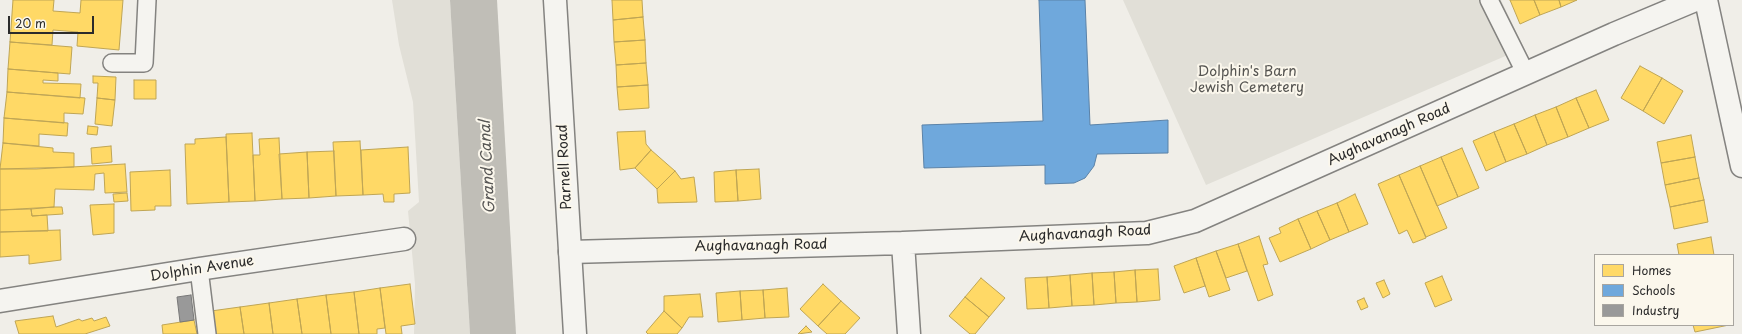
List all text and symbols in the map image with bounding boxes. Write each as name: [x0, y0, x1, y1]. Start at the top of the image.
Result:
scale bar: [10, 8, 96, 34]
text: 20 m: [15, 14, 46, 32]
park label: Dolphin's Barn Jewish Cemetery: [1190, 64, 1304, 96]
street label: Aughavanagh Road: [1325, 100, 1453, 170]
water label: Grand Canal: [477, 120, 499, 214]
street label: Parnell Road: [554, 124, 576, 210]
street label: Aughavanagh Road: [1018, 222, 1152, 246]
street label: Aughavanagh Road: [694, 236, 828, 256]
street label: Dolphin Avenue: [149, 252, 255, 286]
legend: [1594, 254, 1734, 326]
text: Homes: [1632, 261, 1671, 279]
text: Schools: [1632, 281, 1675, 299]
text: Industry: [1632, 301, 1679, 319]

